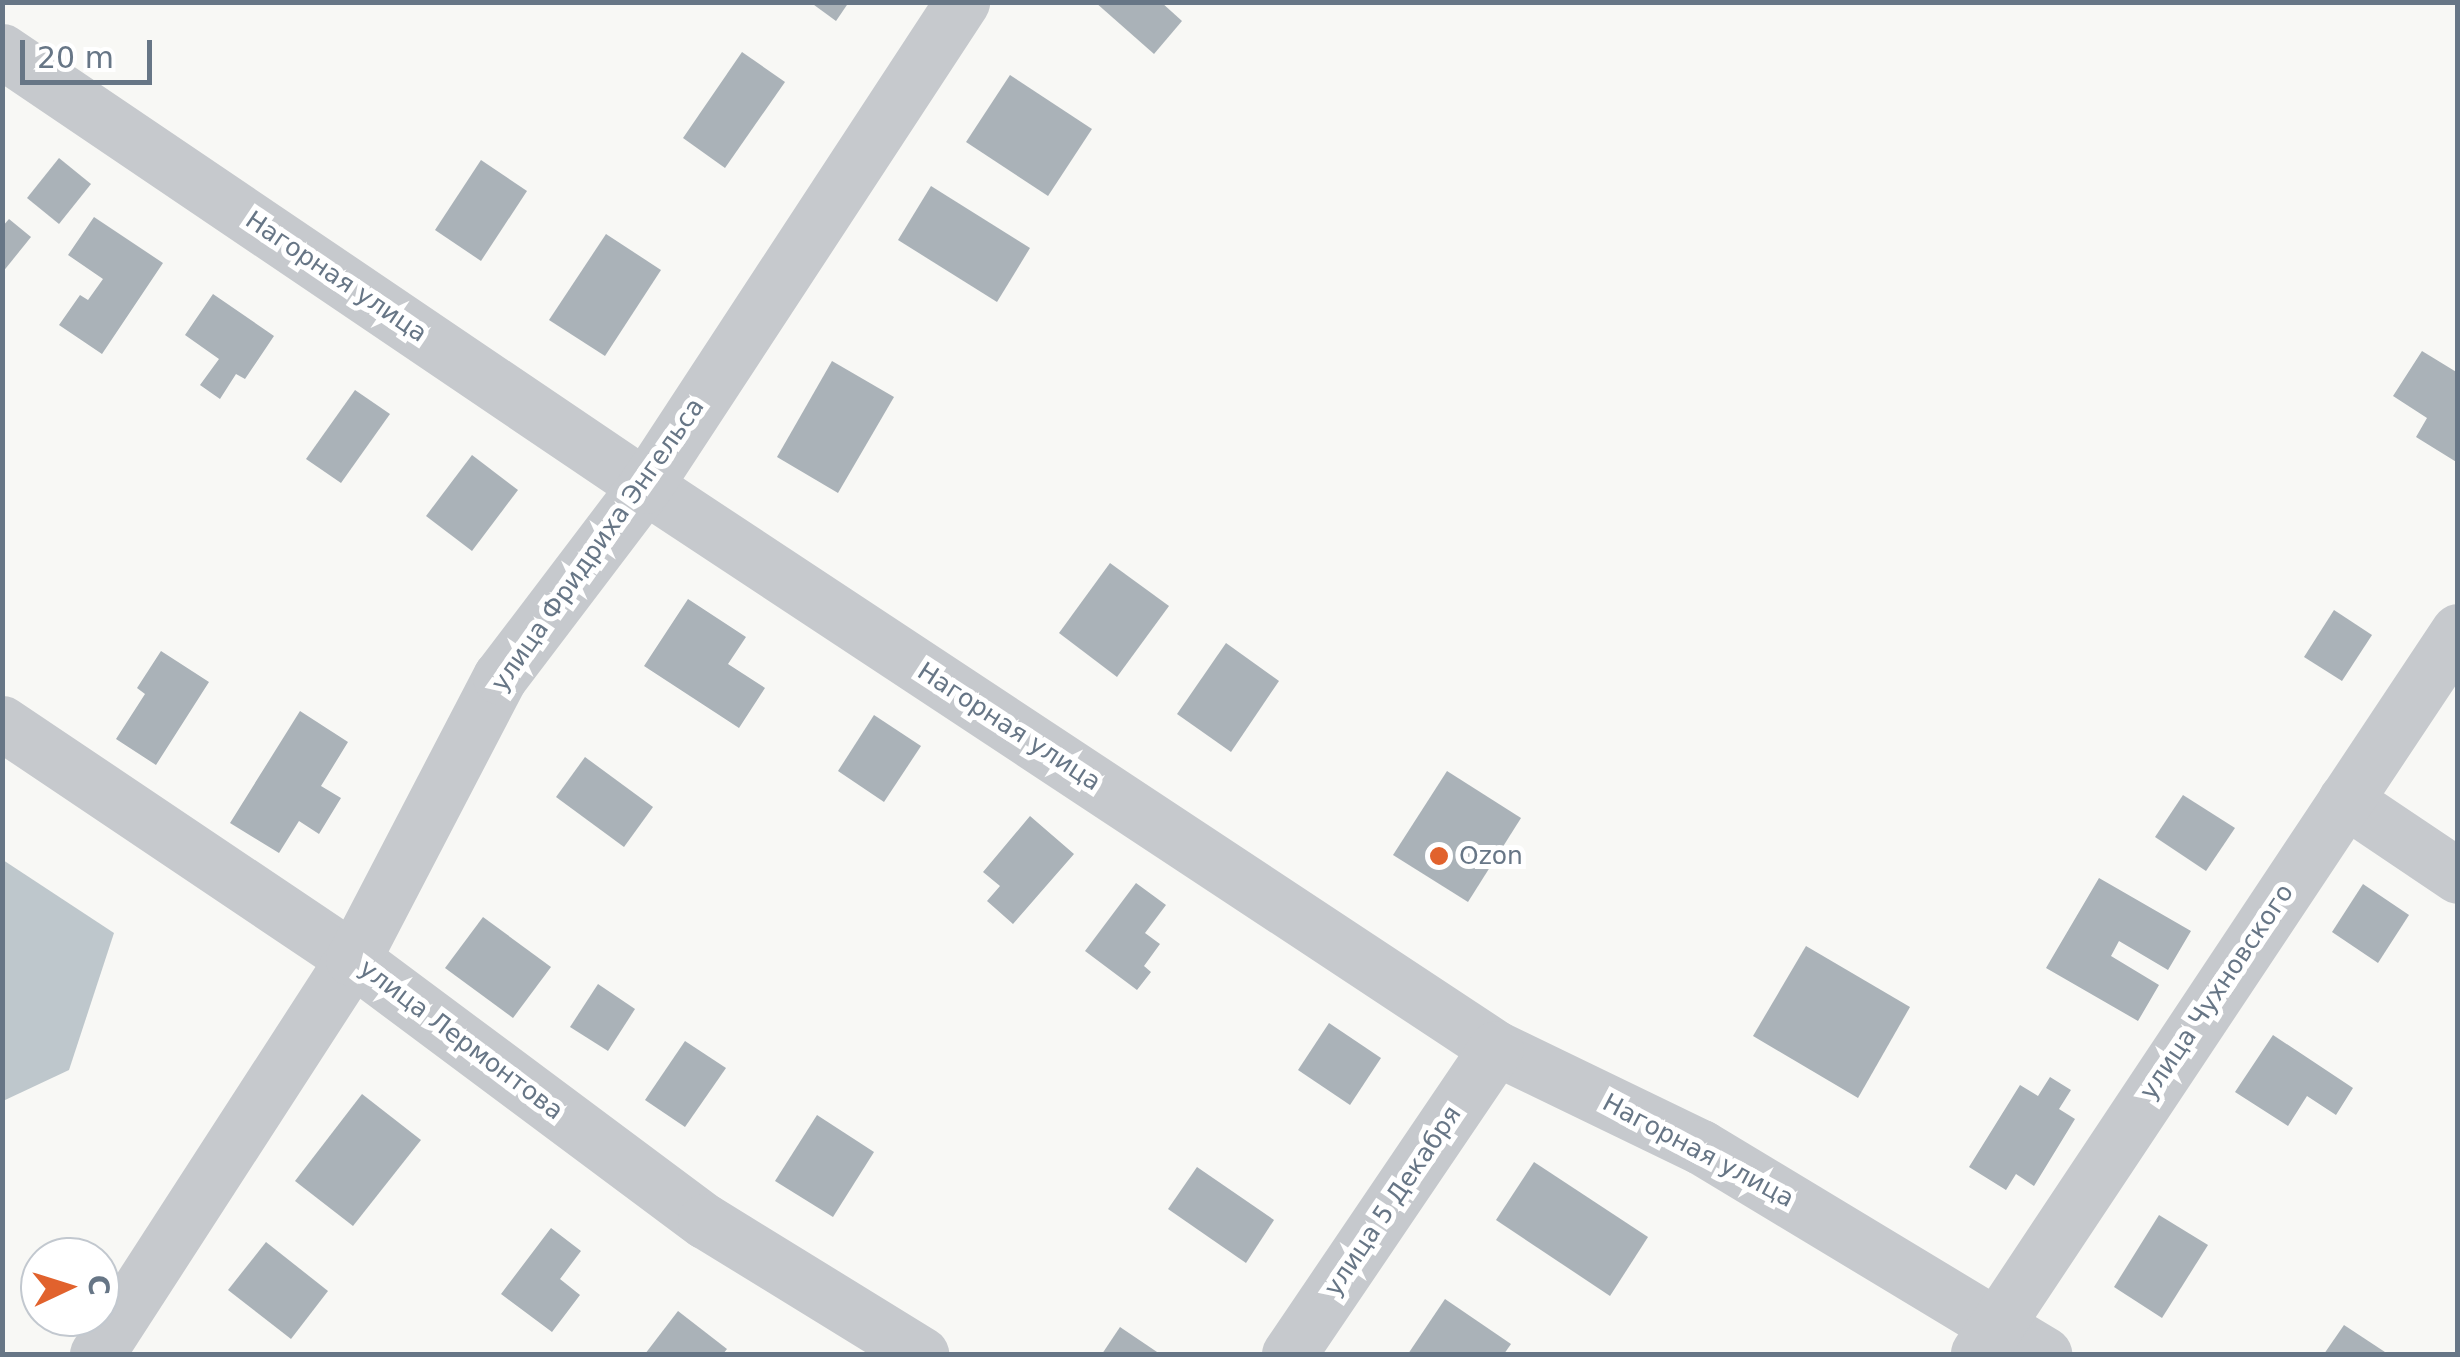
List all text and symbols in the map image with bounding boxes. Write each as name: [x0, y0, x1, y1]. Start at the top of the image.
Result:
scale bar: [25, 20, 158, 82]
text: 20 m: [37, 40, 114, 75]
street label: Нагорная улица: [240, 205, 432, 349]
street label: улица Фридриха Энгельса: [485, 393, 711, 697]
street label: Нагорная улица: [912, 657, 1106, 797]
place label: Ozon: [1459, 841, 1523, 871]
marker: Ozon: [1428, 845, 1450, 867]
street label: улица Чухновского: [2134, 879, 2300, 1105]
street label: улица Лермонтова: [353, 953, 569, 1127]
street label: Нагорная улица: [1597, 1088, 1799, 1214]
street label: улица 5 Декабря: [1318, 1100, 1468, 1302]
north arrow: [20, 1237, 120, 1337]
text: С: [81, 1274, 116, 1296]

